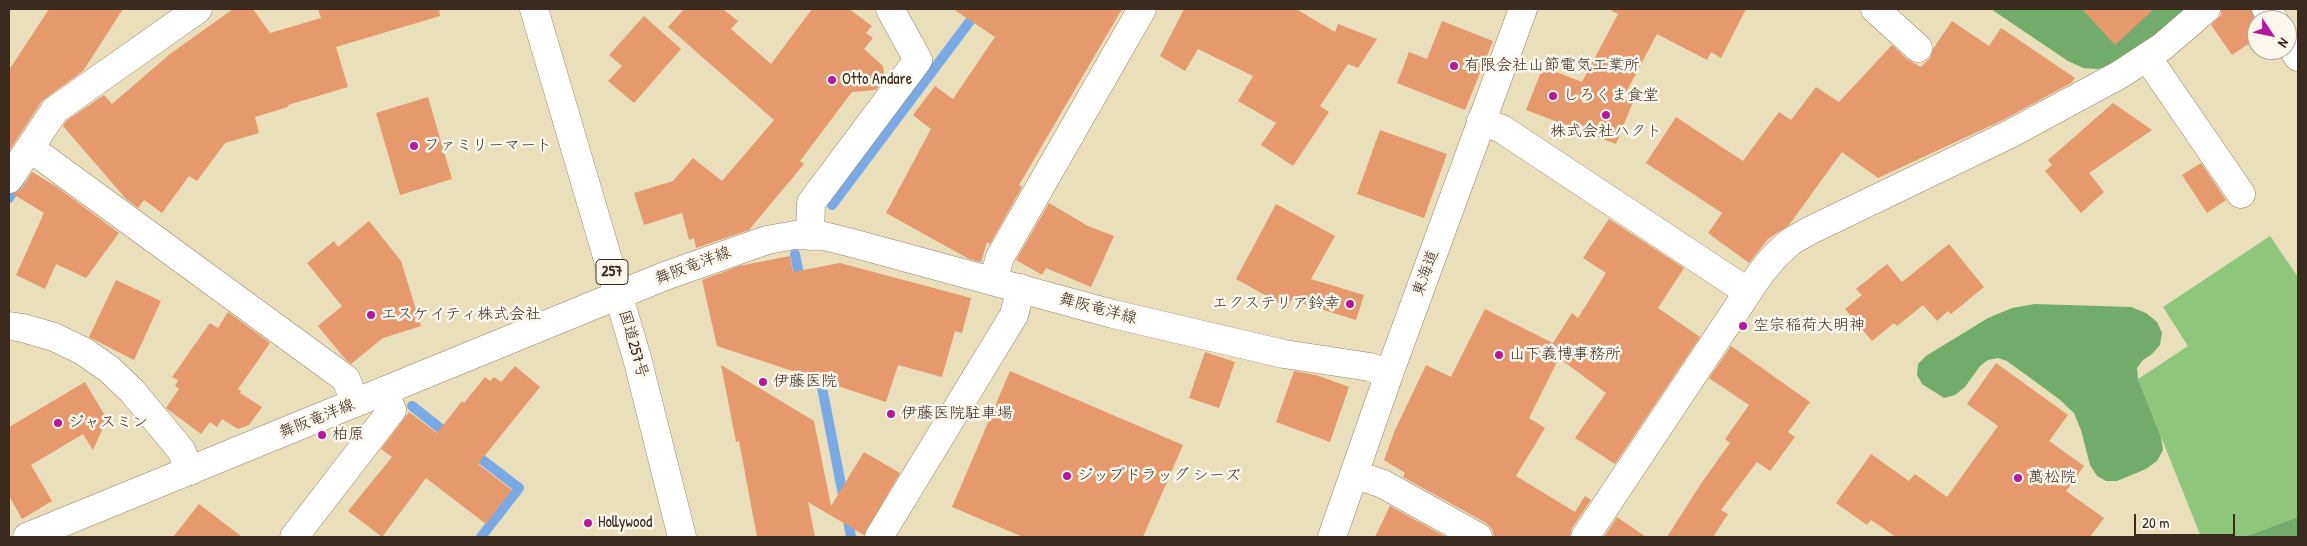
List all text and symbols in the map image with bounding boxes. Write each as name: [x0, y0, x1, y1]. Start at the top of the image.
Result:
north arrow: [2247, 10, 2297, 60]
text: N: [2274, 35, 2294, 52]
place label: 有限会社山節電気工業所: [1464, 56, 1640, 76]
marker: 有限会社山節電気工業所: [1448, 60, 1460, 72]
place label: Otto Andare: [842, 70, 912, 90]
marker: Otto Andare: [826, 74, 838, 86]
place label: しろくま食堂: [1563, 86, 1659, 106]
marker: しろくま食堂: [1547, 90, 1559, 102]
marker: 株式会社ハクト: [1600, 109, 1612, 121]
place label: 株式会社ハクト: [1550, 122, 1662, 142]
place label: ファミリーマート: [424, 136, 552, 156]
marker: ファミリーマート: [408, 140, 420, 152]
street label: 舞阪竜洋線: [652, 243, 734, 289]
street label: 東海道: [1409, 247, 1443, 299]
road number: 257: [596, 260, 628, 284]
street label: 舞阪竜洋線: [1057, 289, 1139, 329]
place label: エクステリア鈴幸: [1212, 294, 1340, 314]
marker: エクステリア鈴幸: [1344, 298, 1356, 310]
place label: エスケイティ株式会社: [381, 305, 541, 325]
street label: 国道257号: [614, 308, 652, 380]
marker: エスケイティ株式会社: [365, 309, 377, 321]
place label: 空宗稲荷大明神: [1753, 316, 1865, 336]
marker: 空宗稲荷大明神: [1737, 320, 1749, 332]
place label: 山下義博事務所: [1509, 345, 1621, 365]
marker: 山下義博事務所: [1493, 349, 1505, 361]
place label: 伊藤医院: [773, 372, 837, 392]
marker: 伊藤医院: [757, 376, 769, 388]
street label: 舞阪竜洋線: [276, 395, 358, 443]
place label: 伊藤医院駐車場: [901, 404, 1013, 424]
marker: 伊藤医院駐車場: [885, 408, 897, 420]
place label: ジャスミン: [68, 413, 148, 433]
marker: ジャスミン: [52, 417, 64, 429]
place label: 柏原: [332, 425, 364, 445]
marker: 柏原: [316, 429, 328, 441]
place label: ジップドラッグ シーズ: [1077, 466, 1241, 486]
place label: 萬松院: [2028, 468, 2076, 488]
marker: ジップドラッグ シーズ: [1061, 470, 1073, 482]
marker: 萬松院: [2012, 472, 2024, 484]
scale bar: [2137, 504, 2238, 536]
text: 20 m: [2142, 512, 2169, 533]
place label: Hollywood: [598, 513, 652, 533]
marker: Hollywood: [582, 517, 594, 529]

